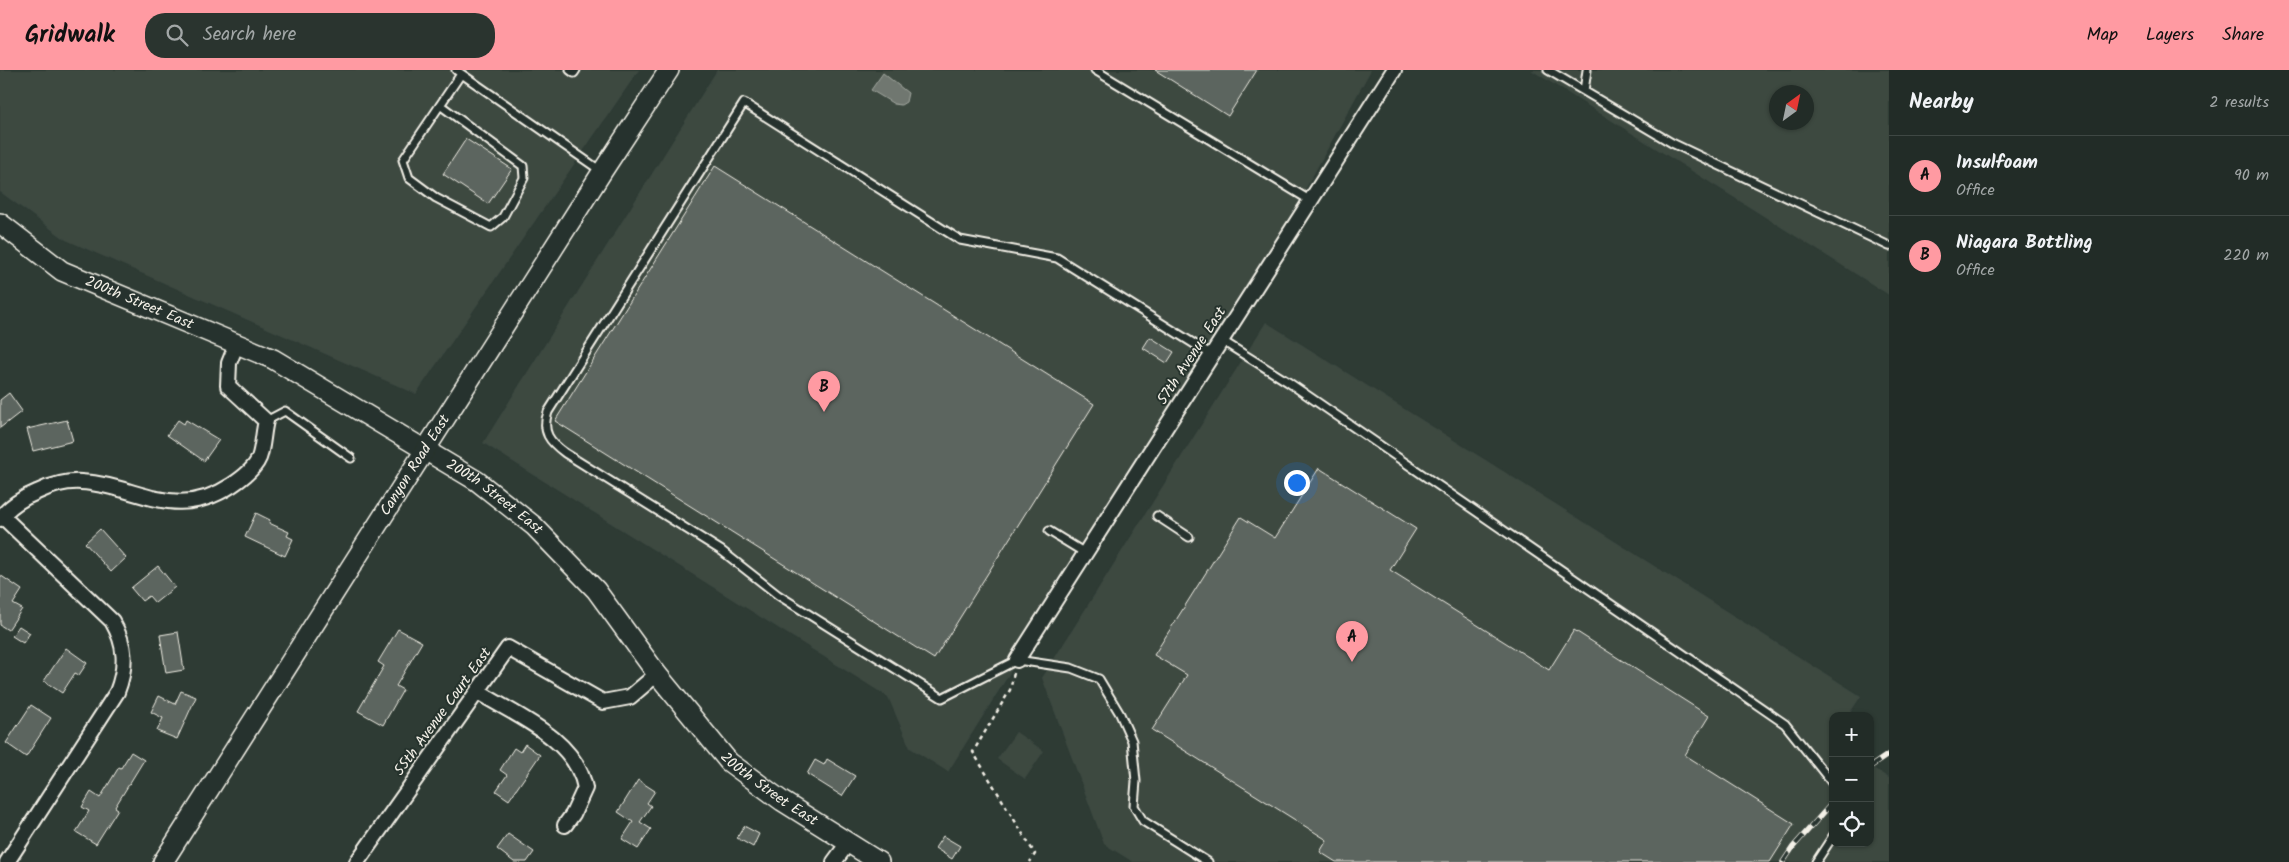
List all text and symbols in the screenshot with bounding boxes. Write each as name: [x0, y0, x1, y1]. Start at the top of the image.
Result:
search box: [145, 13, 495, 58]
text: Gridwalk: [25, 16, 115, 55]
text: Search here: [203, 20, 296, 50]
icon: search: [163, 21, 191, 49]
text: Map: [2087, 21, 2118, 50]
text: Layers: [2146, 21, 2194, 50]
text: Share: [2222, 21, 2264, 50]
north arrow: [1769, 85, 1814, 130]
text: Nearby: [1909, 86, 1974, 119]
text: 2 results: [2209, 90, 2269, 115]
text: Insulfoam: [1956, 148, 2038, 178]
text: A: [1920, 163, 1930, 188]
text: 90 m: [2234, 163, 2269, 188]
text: Office: [1956, 178, 1995, 203]
text: Niagara Bottling: [1956, 228, 2093, 258]
text: B: [1920, 243, 1930, 268]
text: 220 m: [2223, 243, 2269, 268]
text: Office: [1956, 258, 1995, 283]
street label: 200th Street East: [81, 270, 197, 337]
street label: 57th Avenue East: [1151, 302, 1233, 410]
pin: B: [808, 371, 840, 412]
street label: Canyon Road East: [374, 410, 457, 521]
street label: 200th Street East: [441, 453, 549, 541]
your location: [1284, 470, 1310, 496]
pin: A: [1336, 621, 1368, 662]
street label: 55th Avenue Court East: [388, 643, 498, 781]
map controls: [1829, 712, 1874, 847]
button: +: [1829, 712, 1874, 757]
street label: 200th Street East: [713, 747, 823, 833]
button: −: [1829, 757, 1874, 802]
button: locate: [1829, 802, 1874, 847]

